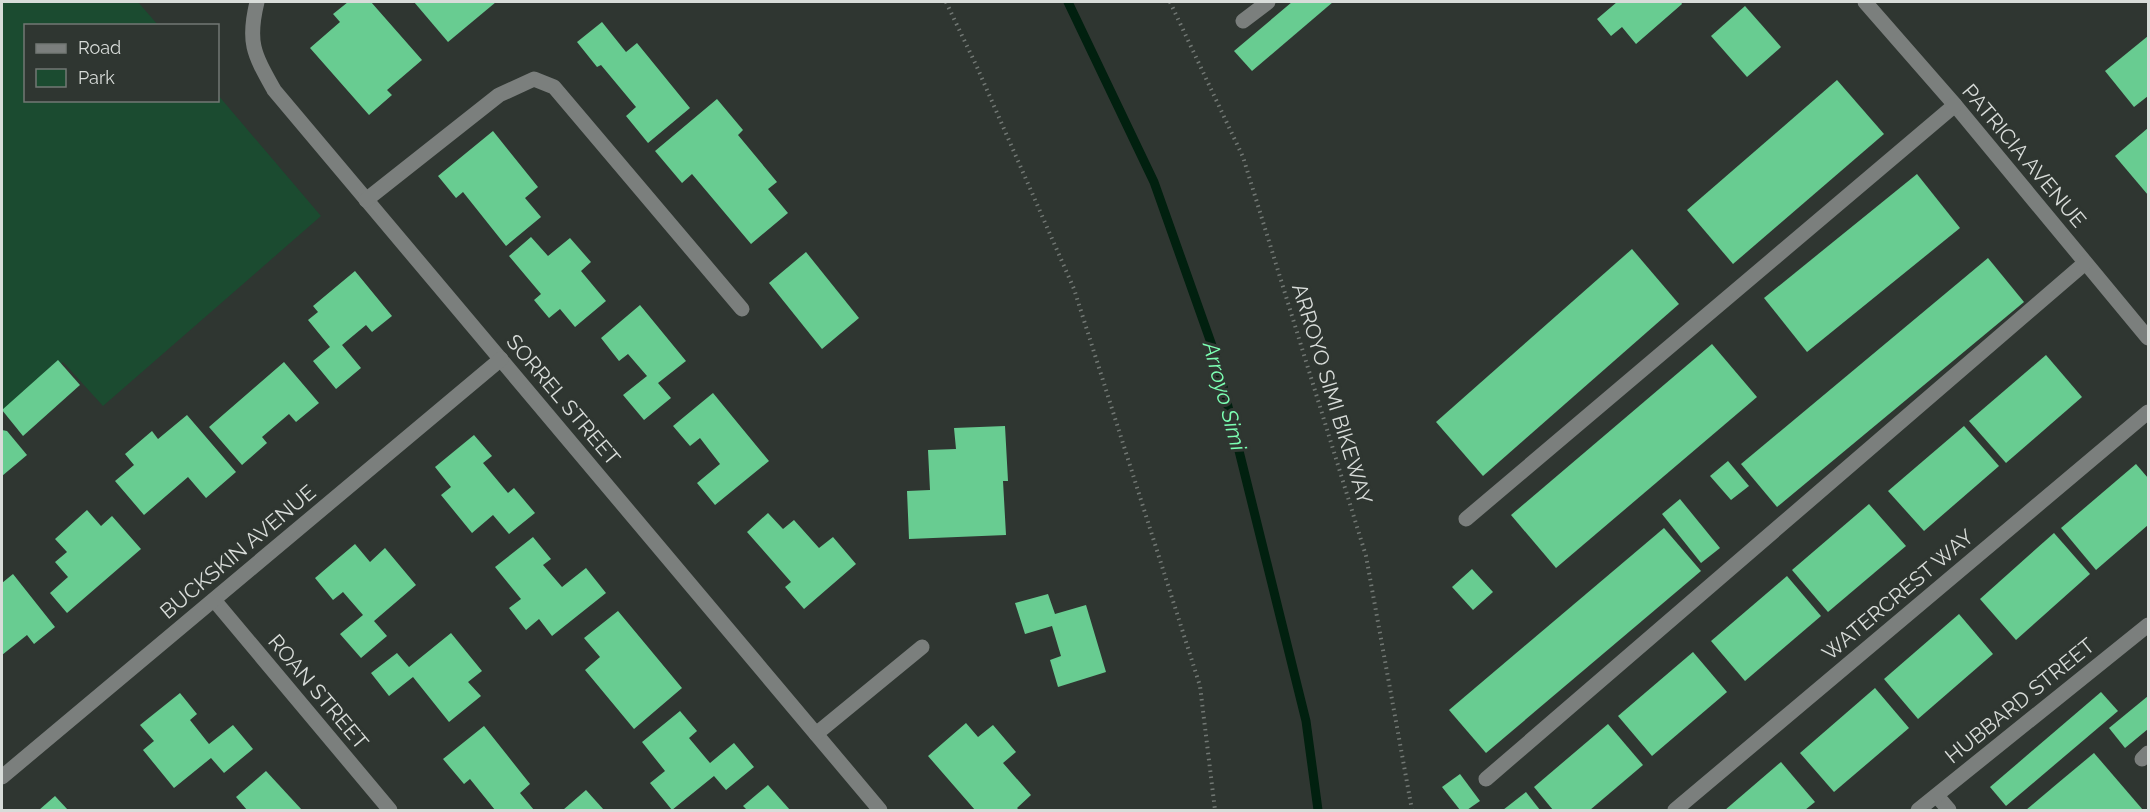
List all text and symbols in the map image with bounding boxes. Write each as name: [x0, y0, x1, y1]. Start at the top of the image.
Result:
legend: [24, 24, 219, 102]
text: Road: [78, 37, 121, 58]
text: Park: [78, 67, 115, 88]
street label: PATRICIA AVENUE: [1957, 79, 2092, 232]
street label: ARROYO SIMI BIKEWAY: [1287, 280, 1378, 508]
street label: SORREL STREET: [501, 329, 626, 470]
water label: Arroyo Simi: [1198, 338, 1252, 454]
street label: BUCKSKIN AVENUE: [155, 479, 320, 624]
street label: WATERCREST WAY: [1817, 524, 1979, 665]
street label: ROAN STREET: [263, 629, 374, 754]
street label: HUBBARD STREET: [1940, 633, 2100, 769]

